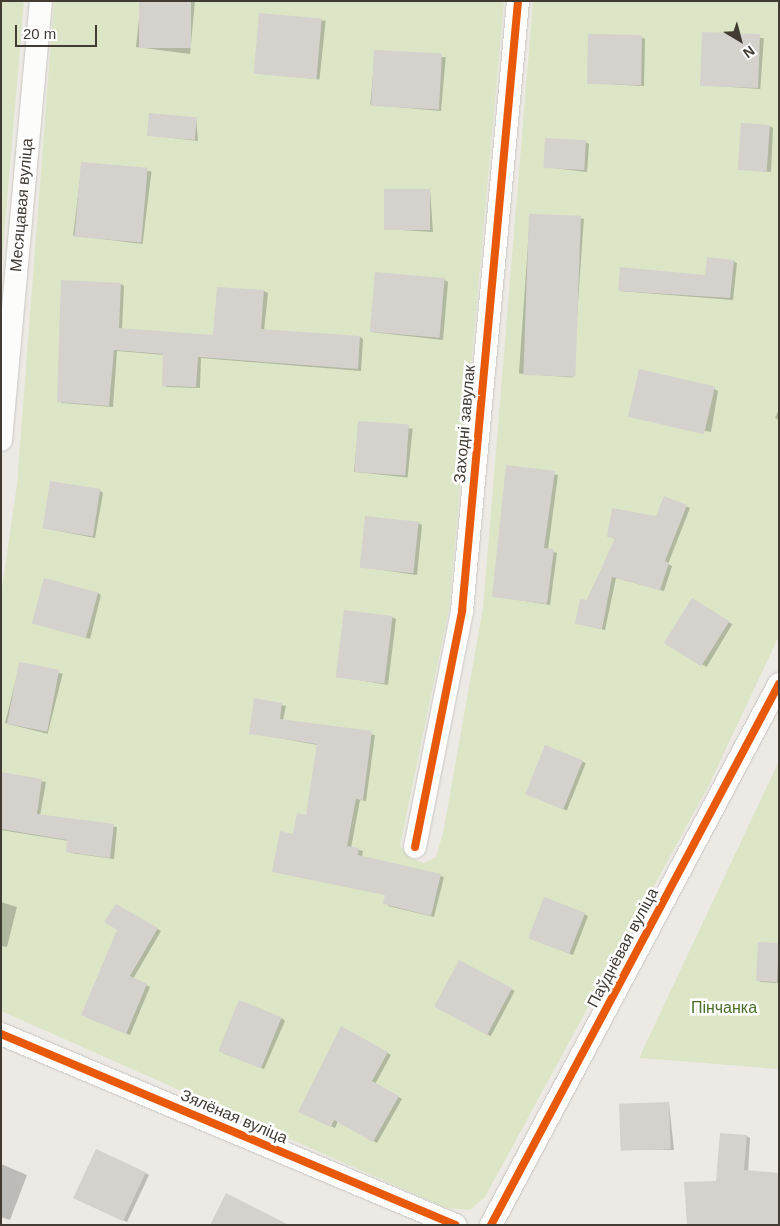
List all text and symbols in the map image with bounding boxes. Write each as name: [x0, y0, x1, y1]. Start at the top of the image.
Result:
scale bar: [18, 15, 100, 47]
north arrow: [715, 15, 765, 65]
text: 20 m: [23, 25, 56, 42]
text: N: [740, 43, 758, 61]
street label: Месяцавая вуліца: [7, 137, 37, 273]
street label: Заходні завулак: [450, 364, 480, 484]
street label: Паўднёвая вуліца: [583, 885, 663, 1011]
park label: Пінчанка: [691, 998, 757, 1018]
street label: Зялёная вуліца: [178, 1086, 290, 1148]

